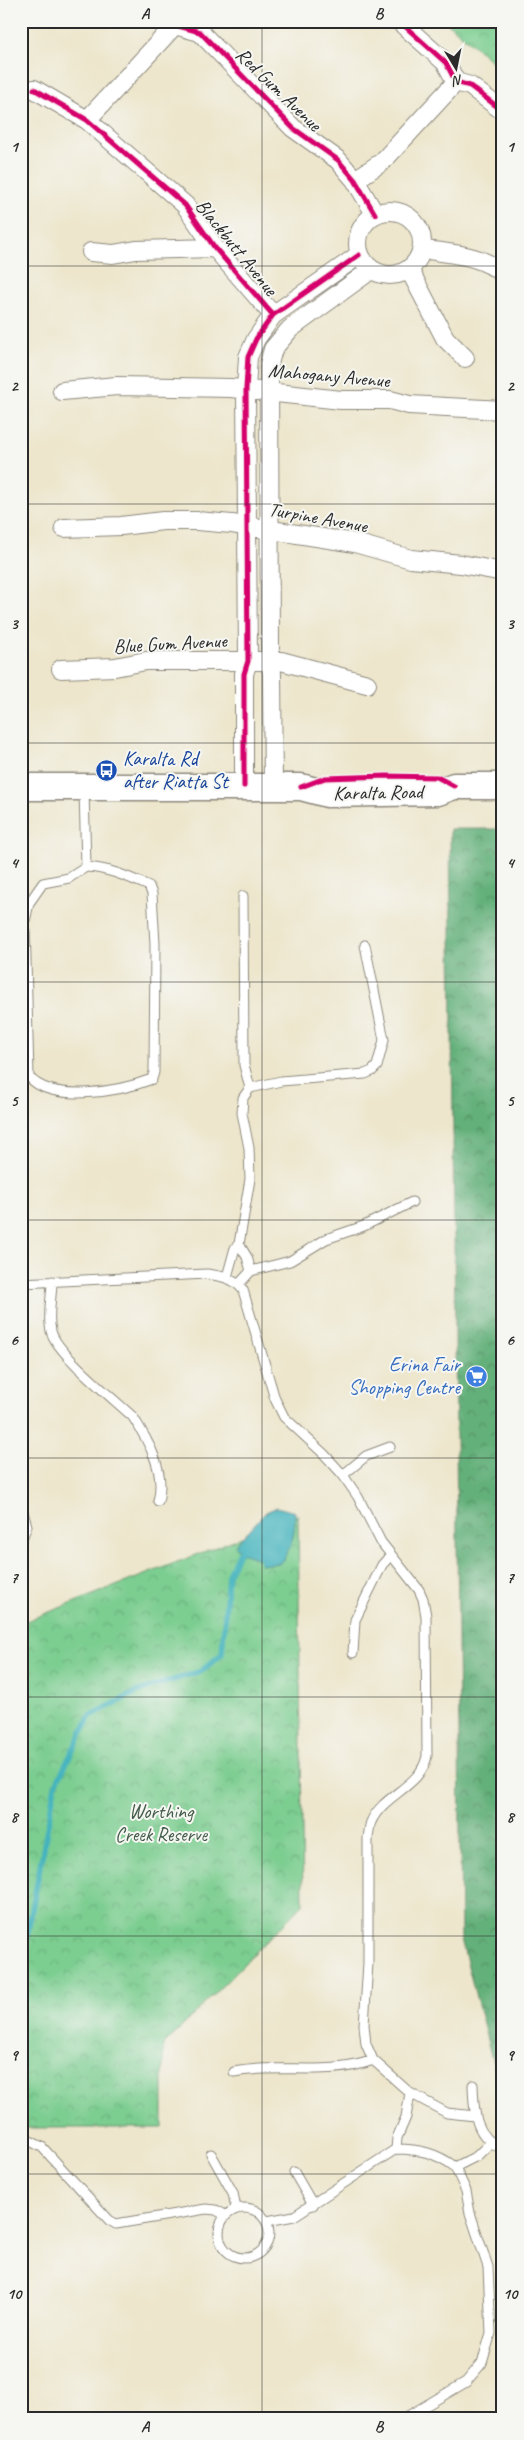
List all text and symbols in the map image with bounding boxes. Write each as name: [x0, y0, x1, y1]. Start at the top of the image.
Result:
text: A: [141, 4, 151, 24]
text: B: [375, 4, 385, 24]
street label: Red Gum Avenue: [230, 42, 328, 138]
north arrow: [432, 42, 482, 92]
text: N: [450, 71, 464, 90]
text: 1: [10, 137, 19, 157]
text: 1: [506, 137, 515, 157]
street label: Blackbutt Avenue: [190, 194, 284, 302]
street label: Mahogany Avenue: [267, 358, 392, 393]
text: 2: [10, 376, 19, 396]
text: 2: [506, 376, 515, 396]
street label: Turpine Avenue: [267, 497, 371, 539]
text: 3: [10, 614, 19, 634]
text: 3: [506, 614, 515, 634]
street label: Blue Gum Avenue: [113, 628, 229, 659]
place label: Karalta Rd after Riatta St: [123, 746, 230, 794]
bus stop icon: Karalta Rd after Riatta St: [95, 758, 119, 782]
street label: Karalta Road: [333, 779, 426, 806]
text: 4: [10, 853, 19, 873]
text: 4: [506, 853, 515, 873]
text: 5: [11, 1091, 20, 1111]
text: 5: [507, 1091, 516, 1111]
text: 6: [10, 1330, 19, 1350]
text: 6: [506, 1330, 515, 1350]
place label: Erina Fair Shopping Centre: [348, 1352, 462, 1400]
supermarket icon: Erina Fair Shopping Centre: [464, 1364, 488, 1388]
text: 7: [10, 1568, 19, 1588]
text: 7: [506, 1568, 515, 1588]
park label: Worthing Creek Reserve: [115, 1799, 208, 1847]
text: 8: [10, 1807, 19, 1827]
text: 8: [506, 1807, 515, 1827]
text: 9: [10, 2045, 19, 2065]
text: 9: [506, 2045, 515, 2065]
text: 10: [7, 2284, 23, 2304]
text: 10: [503, 2284, 519, 2304]
text: A: [141, 2417, 151, 2437]
text: B: [375, 2417, 385, 2437]

